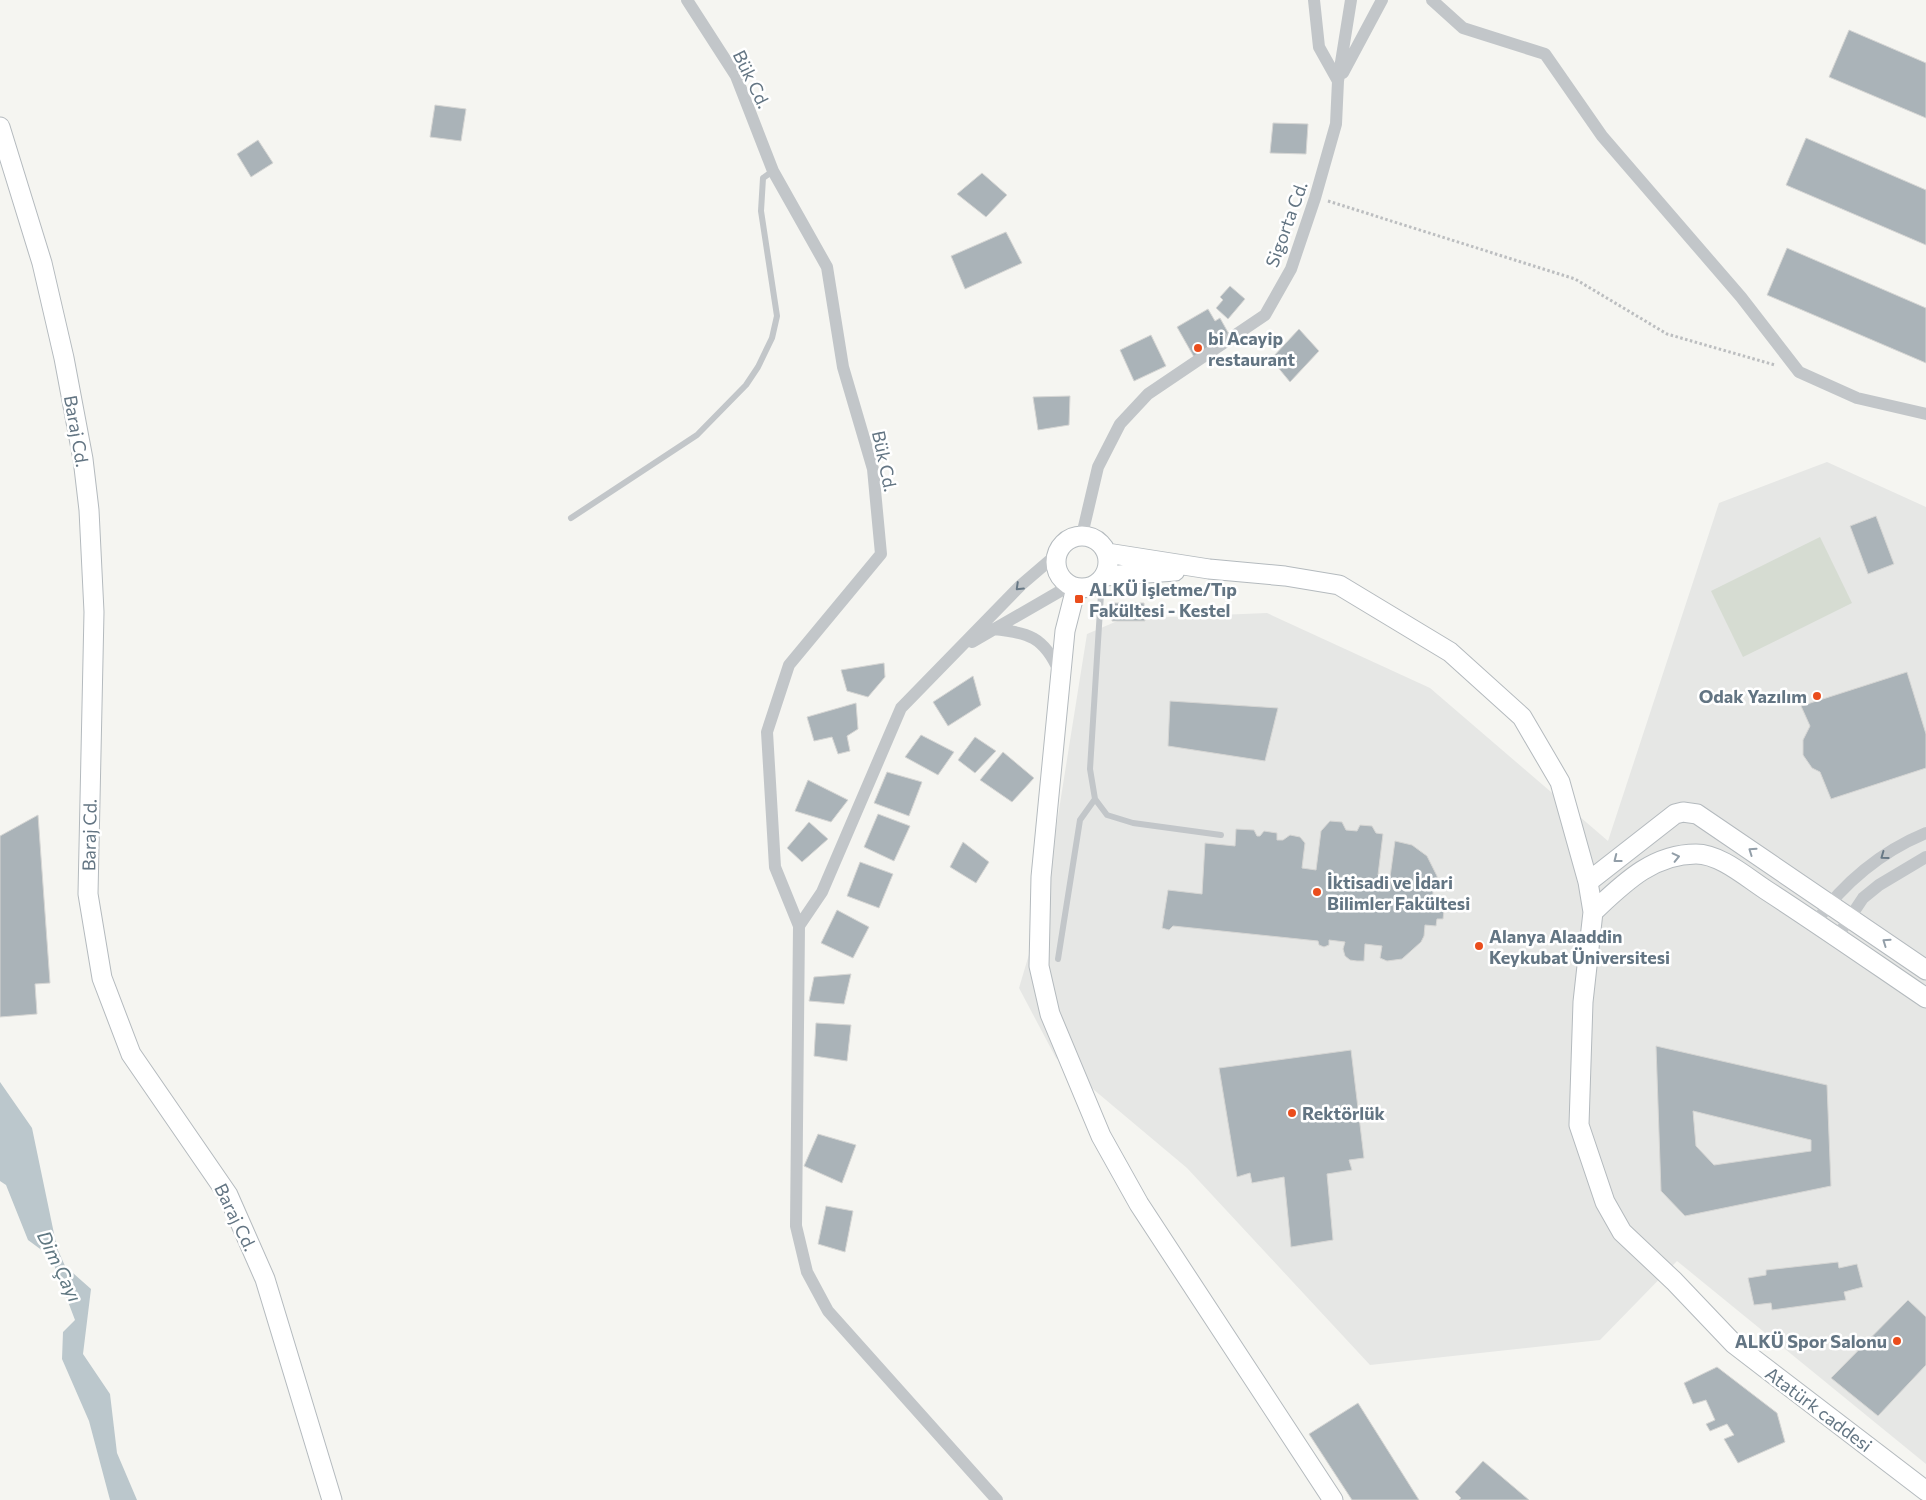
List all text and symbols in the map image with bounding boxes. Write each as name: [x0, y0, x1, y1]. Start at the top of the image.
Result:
street label: Bük Cd.: [729, 46, 775, 112]
street label: Sigorta Cd.: [1260, 178, 1312, 270]
place label: bi Acayip restaurant: [1208, 327, 1295, 370]
marker: bi Acayip restaurant: [1192, 342, 1204, 354]
street label: Baraj Cd.: [60, 393, 94, 469]
street label: Bük Cd.: [868, 428, 902, 494]
place label: ALKÜ İşletme/Tıp Fakültesi - Kestel: [1089, 578, 1237, 621]
one-way arrow: [1016, 581, 1025, 590]
marker: ALKÜ İşletme/Tıp Fakültesi - Kestel: [1073, 593, 1085, 605]
place label: Odak Yazılım: [1699, 685, 1807, 707]
marker: Odak Yazılım: [1811, 690, 1823, 702]
street label: Baraj Cd.: [77, 799, 101, 871]
one-way arrow: [1748, 848, 1757, 857]
one-way arrow: [1881, 851, 1890, 859]
one-way arrow: [1671, 852, 1680, 863]
one-way arrow: [1613, 854, 1622, 863]
place label: İktisadi ve İdari Bilimler Fakültesi: [1327, 871, 1470, 914]
marker: İktisadi ve İdari Bilimler Fakültesi: [1311, 886, 1323, 898]
place label: Alanya Alaaddin Keykubat Üniversitesi: [1489, 925, 1670, 968]
one-way arrow: [1882, 939, 1892, 948]
marker: Alanya Alaaddin Keykubat Üniversitesi: [1473, 940, 1485, 952]
place label: Rektörlük: [1302, 1102, 1385, 1124]
marker: Rektörlük: [1286, 1107, 1298, 1119]
street label: Baraj Cd.: [210, 1180, 262, 1254]
water label: Dim Çayı: [33, 1227, 87, 1305]
place label: ALKÜ Spor Salonu: [1735, 1330, 1887, 1352]
marker: ALKÜ Spor Salonu: [1891, 1335, 1903, 1347]
street label: Atatürk caddesi: [1761, 1362, 1877, 1456]

